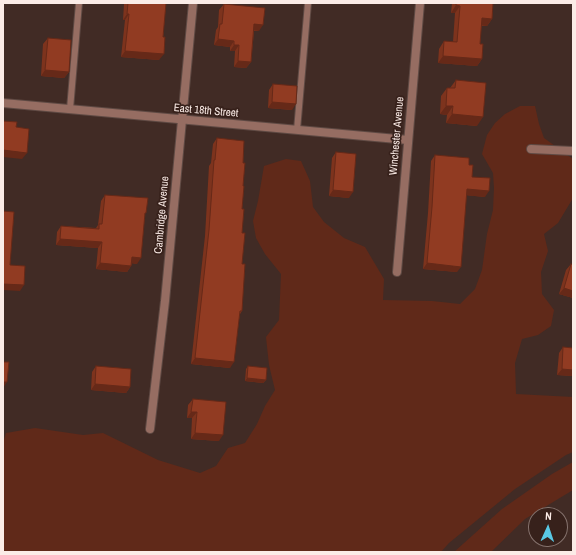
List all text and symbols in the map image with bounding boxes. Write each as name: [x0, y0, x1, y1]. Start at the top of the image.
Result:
street label: Winchester Avenue: [387, 96, 407, 176]
street label: East 18th Street: [173, 102, 239, 120]
street label: Cambridge Avenue: [152, 176, 172, 254]
north arrow: [528, 507, 568, 547]
text: N: [545, 509, 552, 523]

